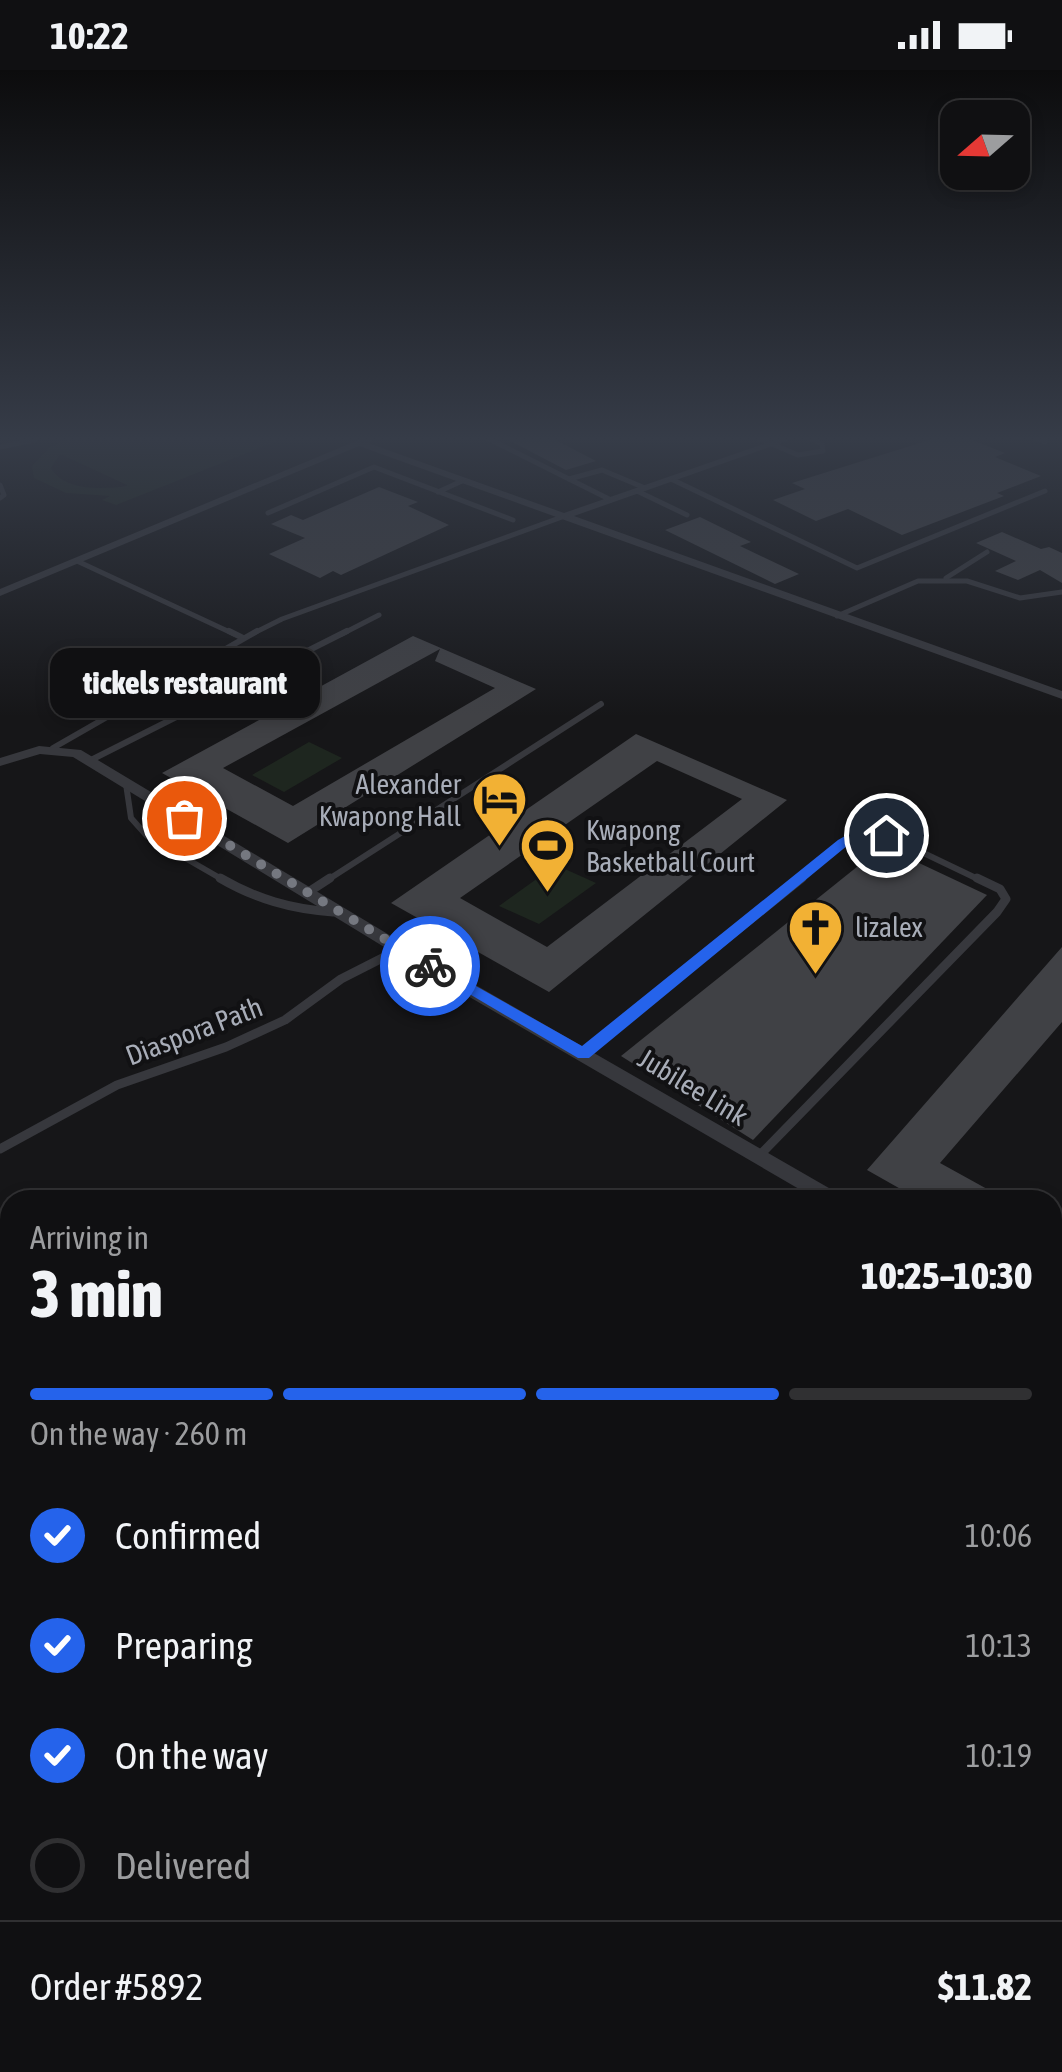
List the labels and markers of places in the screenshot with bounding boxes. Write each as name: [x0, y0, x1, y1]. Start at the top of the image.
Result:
callout: tickels restaurant: [49, 648, 319, 718]
place label: Alexander Kwapong Hall: [319, 768, 462, 832]
hotel icon: Alexander Kwapong Hall: [470, 770, 530, 849]
pin: [142, 776, 227, 861]
pin: [844, 793, 929, 878]
place label: Kwapong Basketball Court: [586, 814, 755, 878]
sports icon: Kwapong Basketball Court: [517, 816, 577, 895]
church icon: lizalex: [786, 897, 846, 976]
place label: lizalex: [855, 911, 923, 943]

